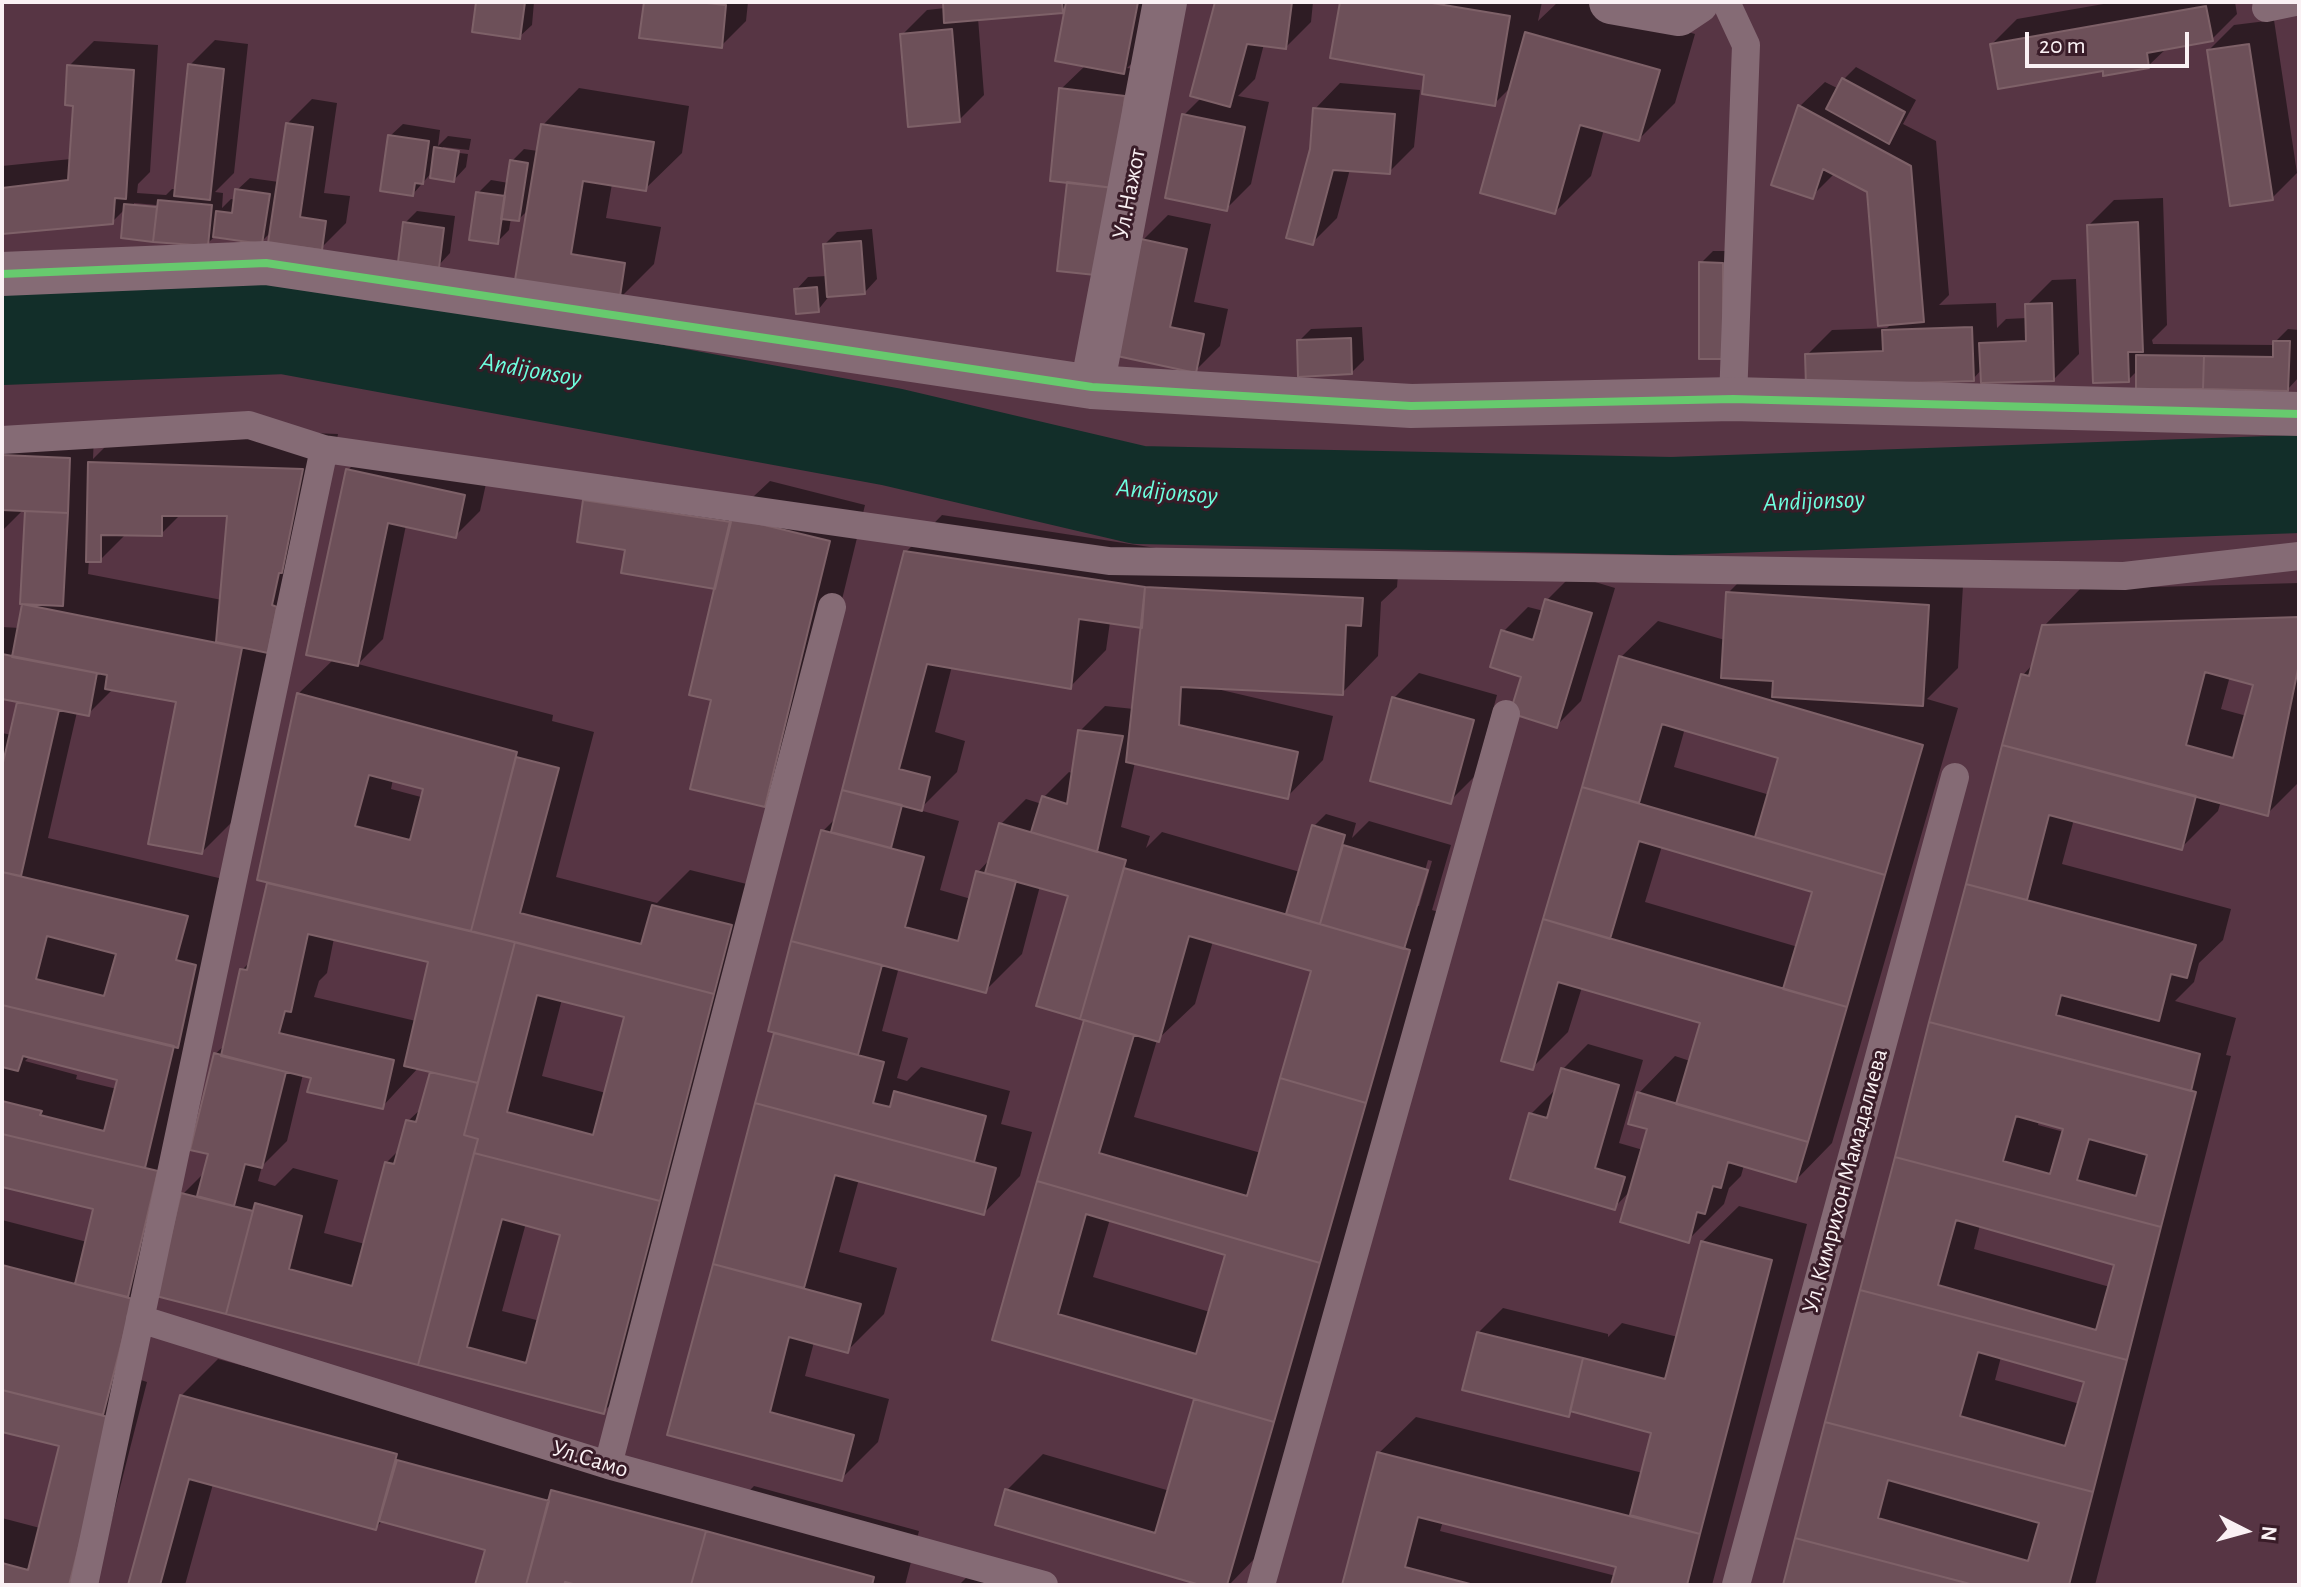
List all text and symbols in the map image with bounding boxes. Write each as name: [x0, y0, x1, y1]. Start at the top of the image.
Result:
scale bar: [2029, 16, 2193, 66]
text: 20 m: [2039, 34, 2086, 58]
street label: Ул.Нажот: [1106, 146, 1152, 242]
water label: Andijonsoy: [478, 346, 584, 394]
water label: Andijonsoy: [1115, 472, 1219, 512]
water label: Andijonsoy: [1763, 484, 1865, 518]
street label: Ул. Кимрихон Мамадалиева: [1796, 1046, 1894, 1316]
street label: Ул.Само: [548, 1434, 632, 1484]
north arrow: [2205, 1491, 2285, 1571]
text: N: [2257, 1525, 2281, 1542]

